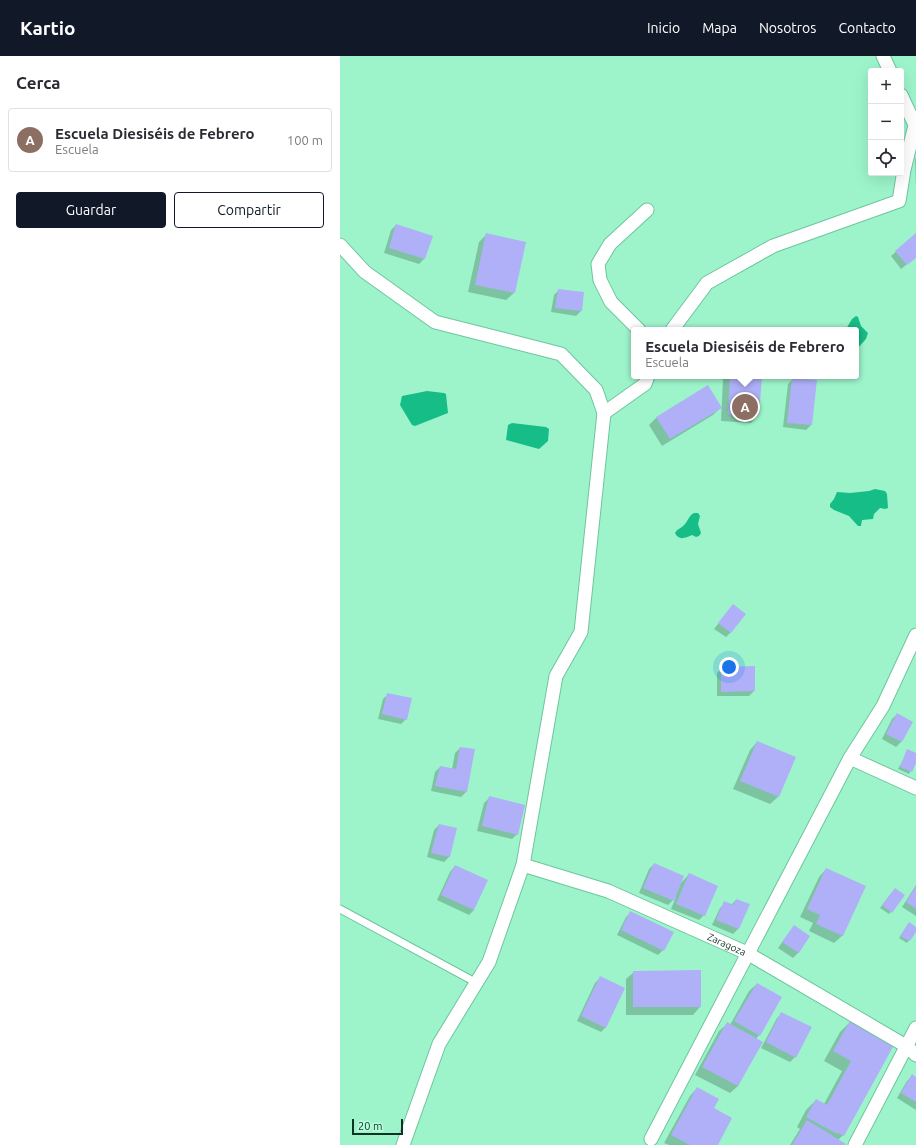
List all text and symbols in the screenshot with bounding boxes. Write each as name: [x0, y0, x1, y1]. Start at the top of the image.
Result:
text: Kartio: [20, 17, 76, 39]
text: Inicio: [647, 20, 680, 36]
text: Mapa: [702, 20, 737, 36]
text: Nosotros: [759, 20, 816, 36]
text: Contacto: [838, 20, 896, 36]
map controls: [868, 68, 904, 176]
button: +: [868, 68, 904, 104]
text: Cerca: [16, 73, 61, 92]
button: −: [868, 104, 904, 140]
text: Escuela Diesiséis de Febrero: [55, 125, 255, 142]
text: A: [25, 133, 35, 147]
text: 100 m: [287, 133, 323, 147]
button: locate: [868, 140, 904, 176]
text: Escuela: [55, 142, 99, 156]
button: Guardar: [16, 192, 166, 228]
button: Compartir: [174, 192, 324, 228]
popup: [631, 327, 859, 379]
text: Escuela Diesiséis de Febrero: [645, 338, 845, 355]
text: Escuela: [645, 355, 689, 369]
pin: A: [732, 392, 758, 422]
your location: [719, 657, 739, 677]
street label: Zaragoza: [706, 931, 748, 957]
scale bar: [352, 1117, 403, 1136]
text: 20 m: [358, 1120, 382, 1132]

